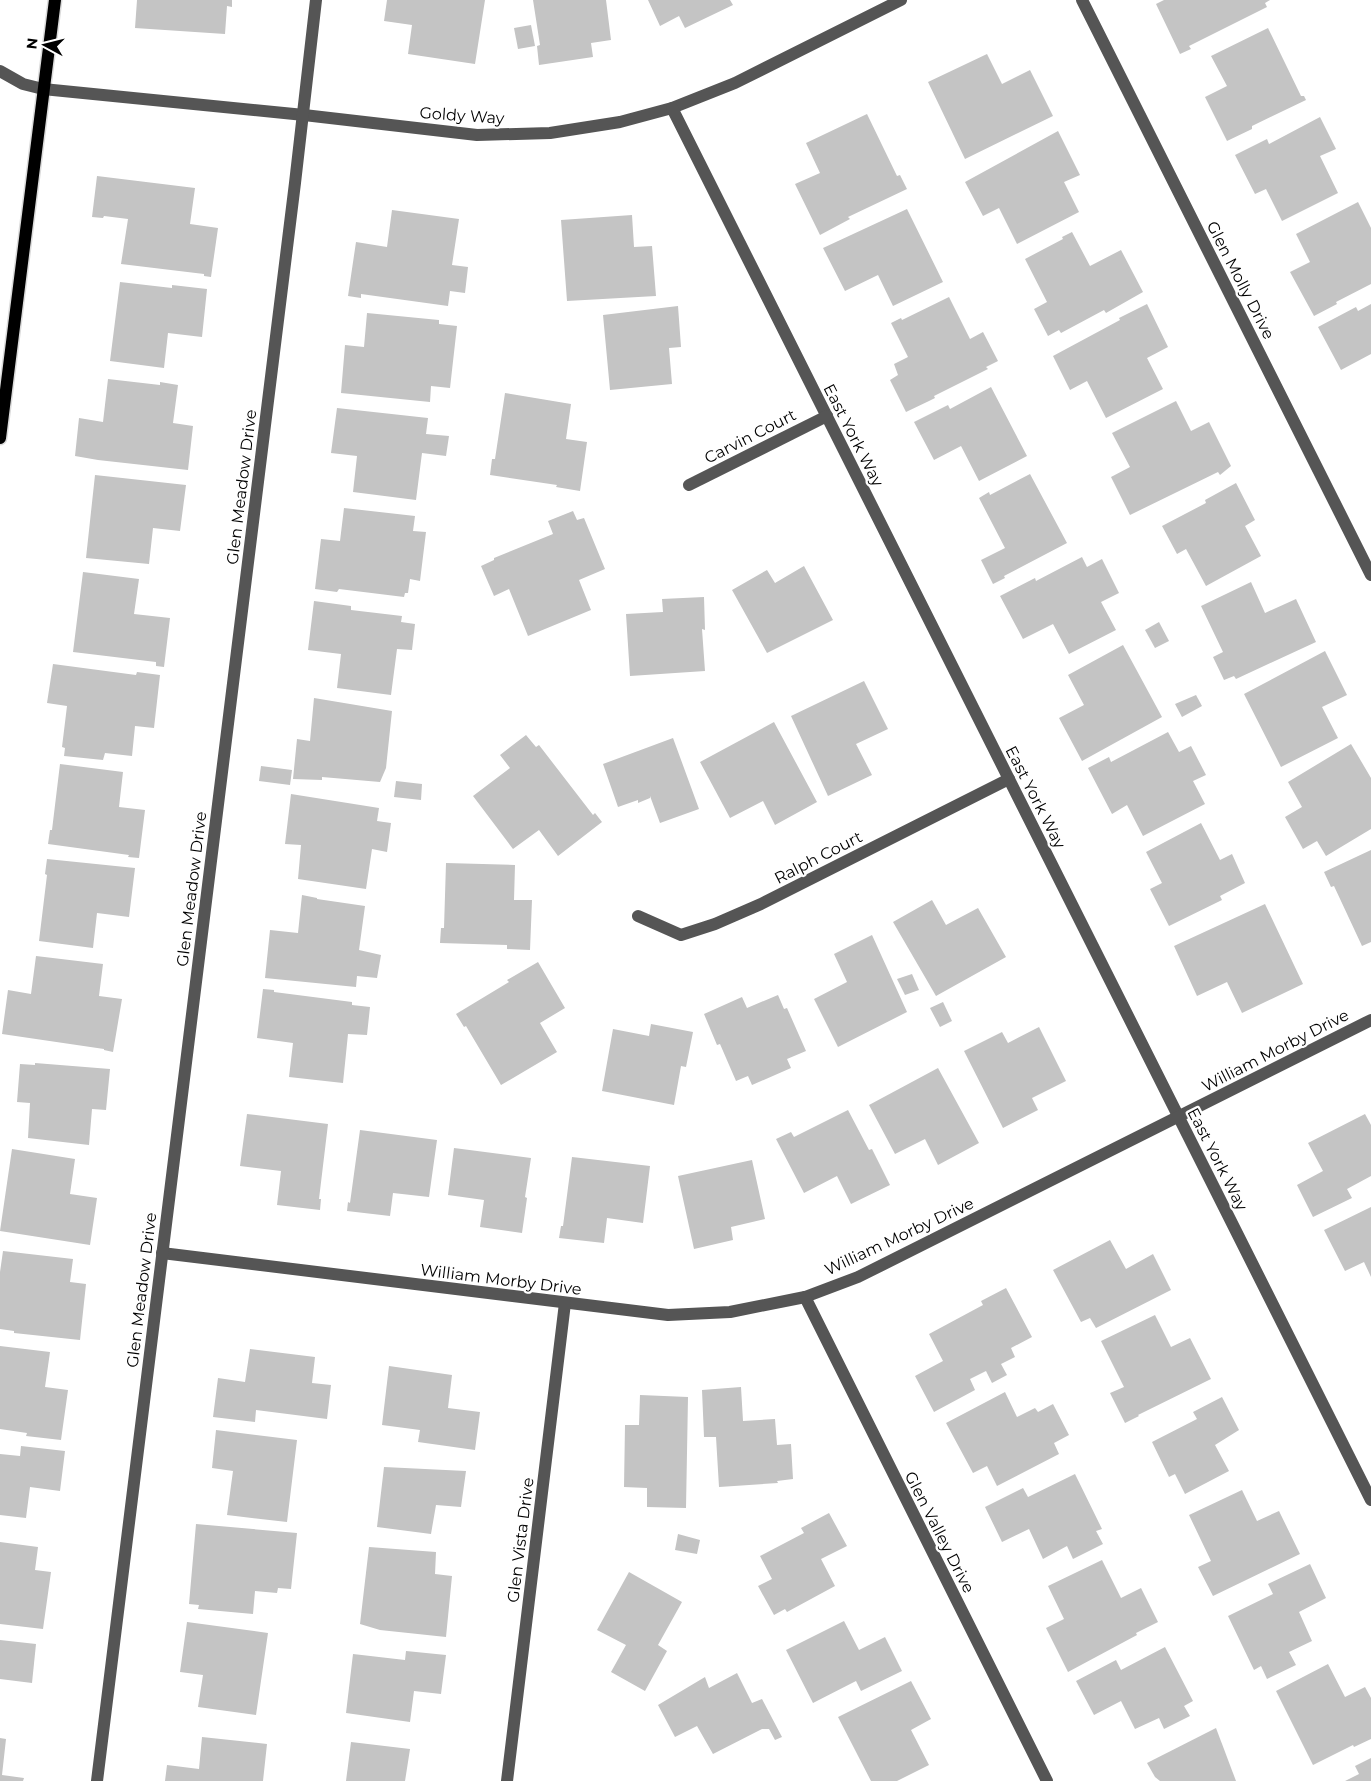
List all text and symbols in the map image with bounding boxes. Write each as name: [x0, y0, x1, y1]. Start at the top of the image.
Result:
north arrow: [20, 20, 70, 70]
text: N: [22, 37, 42, 50]
street label: Goldy Way: [419, 103, 505, 128]
street label: Glen Molly Drive: [1203, 218, 1279, 342]
street label: East York Way: [820, 381, 888, 490]
street label: Carvin Court: [701, 405, 800, 468]
street label: Glen Meadow Drive: [223, 408, 260, 566]
street label: East York Way: [1002, 743, 1070, 852]
street label: Glen Meadow Drive: [173, 810, 210, 968]
street label: Ralph Court: [771, 827, 866, 888]
street label: William Morby Drive: [1199, 1005, 1352, 1096]
street label: East York Way: [1184, 1105, 1252, 1214]
street label: William Morby Drive: [822, 1194, 977, 1279]
street label: Glen Meadow Drive: [123, 1211, 160, 1369]
street label: William Morby Drive: [419, 1260, 583, 1299]
street label: Glen Valley Drive: [901, 1468, 978, 1596]
street label: Glen Vista Drive: [503, 1476, 538, 1604]

